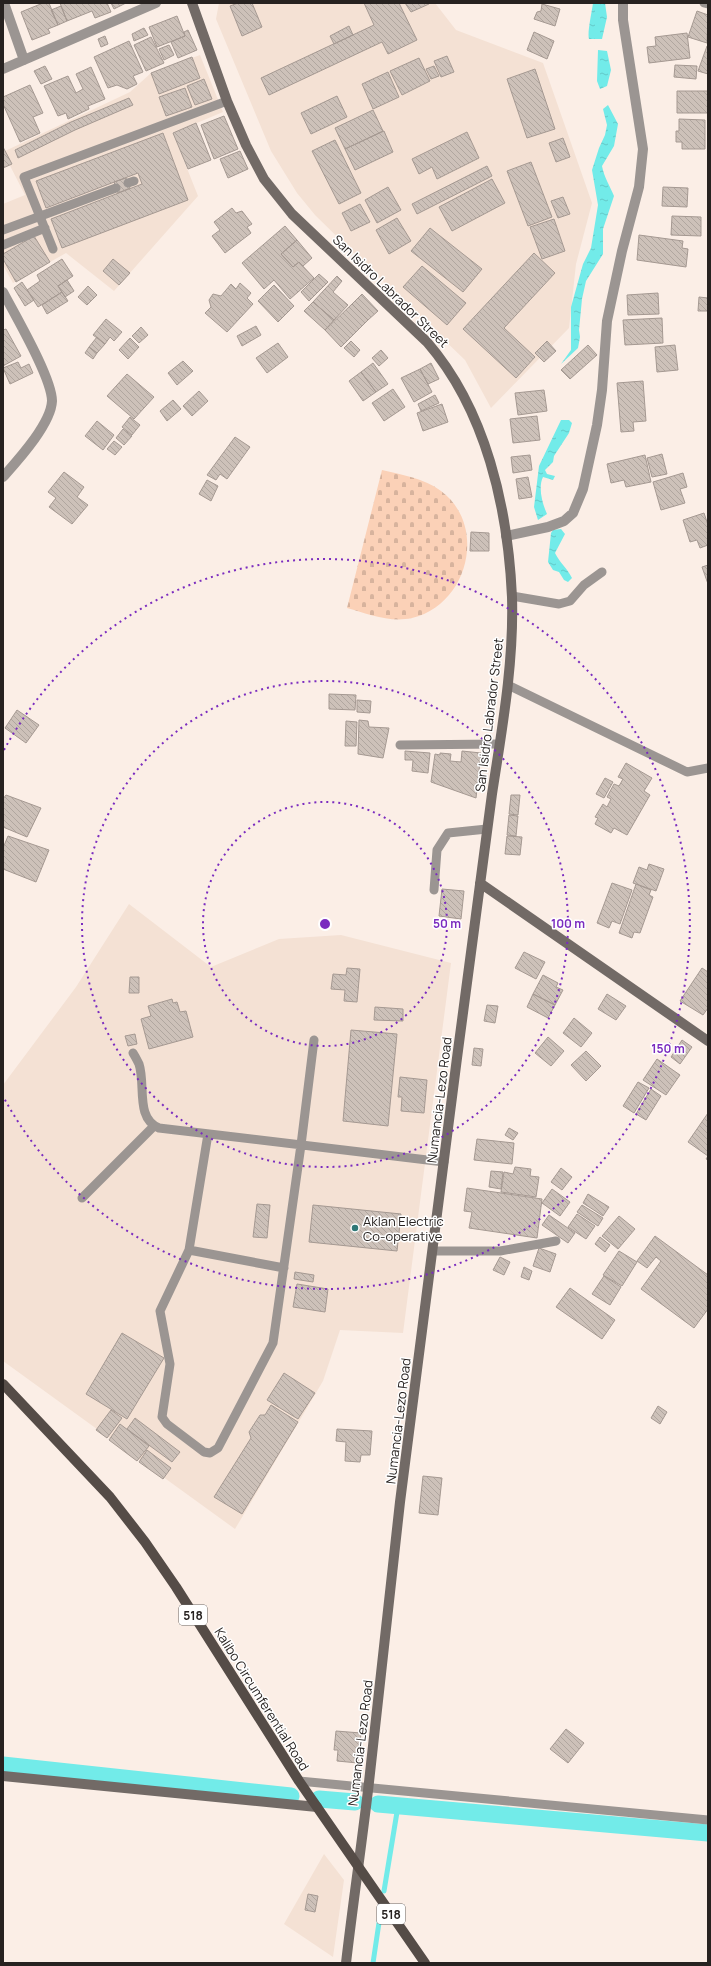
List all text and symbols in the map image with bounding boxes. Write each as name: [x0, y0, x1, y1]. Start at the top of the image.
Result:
street label: San Isidro Labrador Street: [329, 231, 453, 351]
street label: San Isidro Labrador Street: [471, 637, 507, 793]
text: 50 m: [433, 915, 461, 932]
text: 100 m: [551, 915, 585, 932]
centre of rings: [318, 917, 332, 931]
street label: Numancia-Lezo Road: [422, 1036, 456, 1164]
text: 150 m: [651, 1040, 685, 1057]
place label: Aklan Electric Co-operative: [363, 1212, 444, 1245]
marker: Aklan Electric Co-operative: [350, 1223, 360, 1233]
street label: Numancia-Lezo Road: [381, 1357, 415, 1485]
road number: 518: [179, 1605, 207, 1625]
street label: Kalibo Circumferential Road: [211, 1624, 313, 1774]
street label: Numancia-Lezo Road: [343, 1679, 377, 1807]
road number: 518: [377, 1904, 405, 1924]

